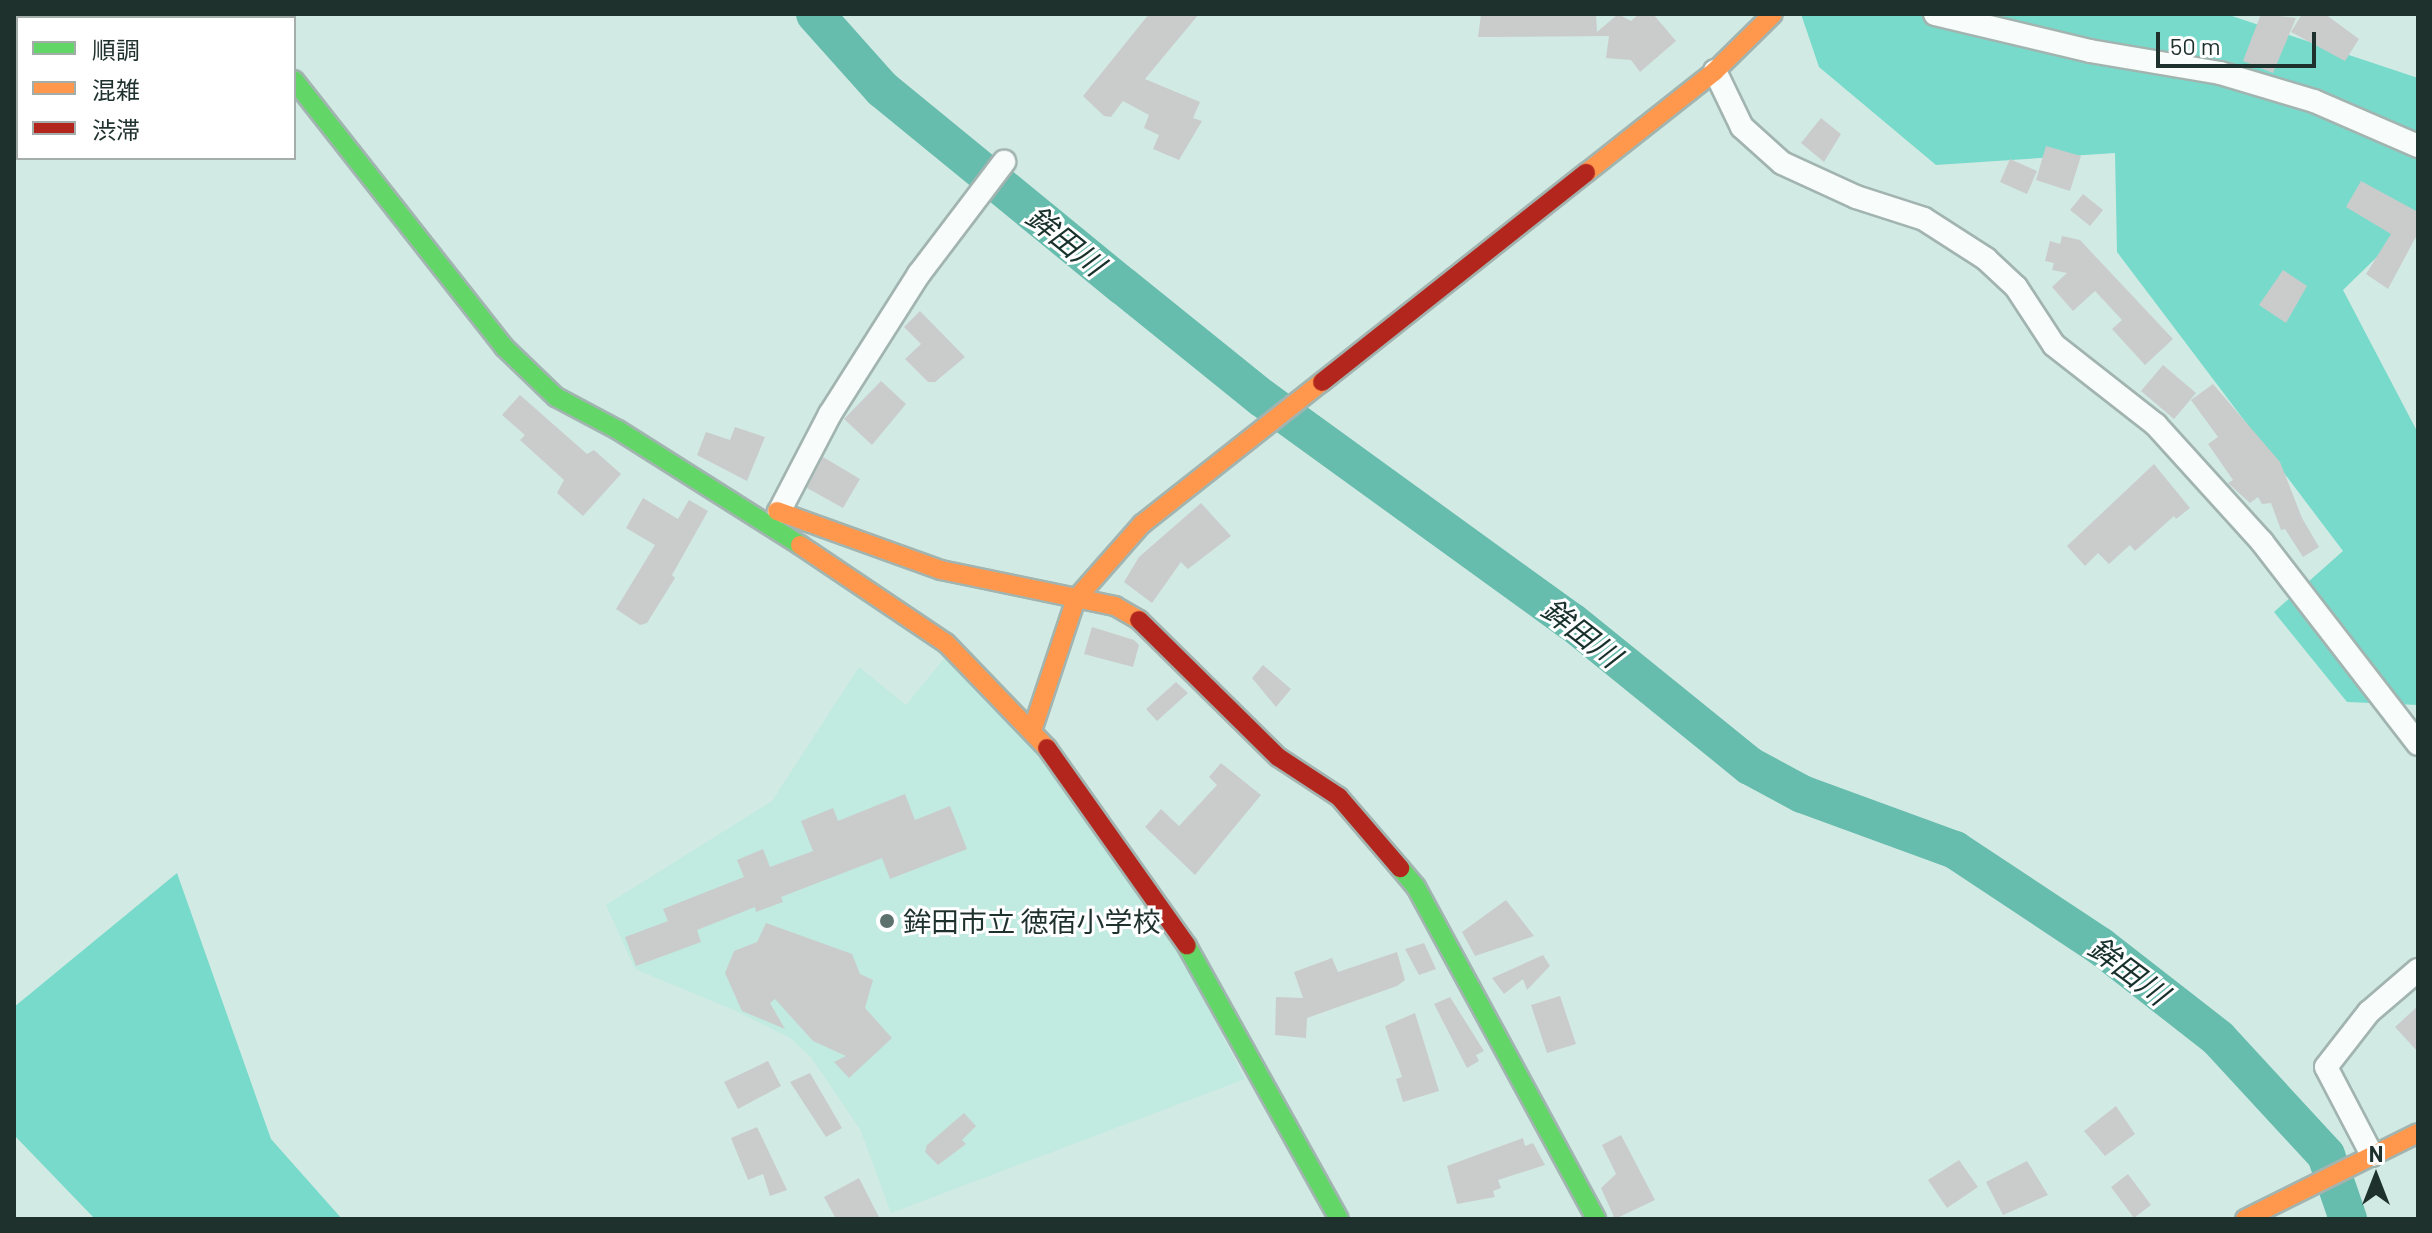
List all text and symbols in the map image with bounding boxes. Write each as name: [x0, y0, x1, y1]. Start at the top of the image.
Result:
legend: [16, 16, 296, 160]
scale bar: [2160, 16, 2320, 66]
text: 50 m: [2170, 31, 2221, 60]
text: 順調: [92, 35, 140, 64]
text: 混雑: [92, 75, 140, 104]
text: 渋滞: [92, 115, 140, 144]
water label: 鉾田川: [1020, 198, 1112, 282]
water label: 鉾田川: [1535, 590, 1629, 674]
place label: 鉾田市立 徳宿小学校: [903, 904, 1161, 938]
marker: 鉾田市立 徳宿小学校: [878, 912, 896, 930]
water label: 鉾田川: [2082, 929, 2176, 1011]
north arrow: [2336, 1137, 2416, 1217]
text: N: [2369, 1140, 2383, 1166]

